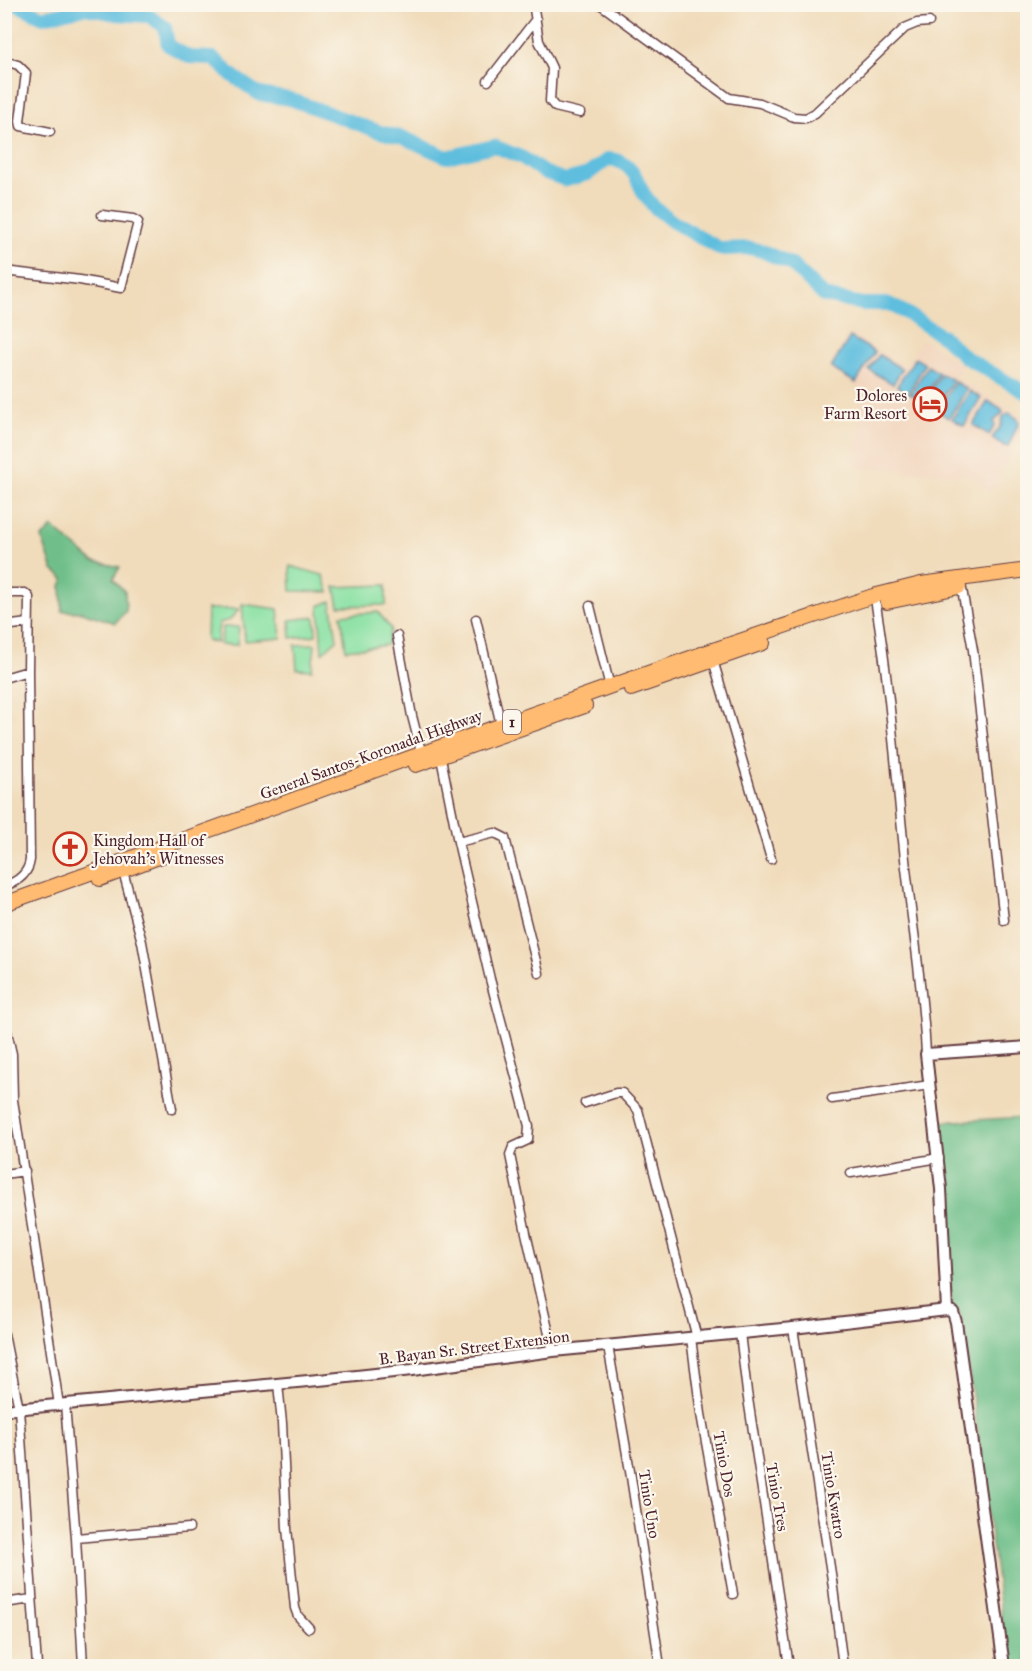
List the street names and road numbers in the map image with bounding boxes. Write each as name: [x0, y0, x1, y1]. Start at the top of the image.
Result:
street label: General Santos-Koronadal Highway: [257, 705, 486, 805]
road number: 1: [503, 710, 521, 734]
street label: B. Bayan Sr. Street Extension: [378, 1326, 571, 1369]
street label: Tinio Dos: [709, 1430, 740, 1499]
street label: Tinio Kwatro: [817, 1450, 850, 1540]
street label: Tinio Tres: [762, 1461, 793, 1533]
street label: Tinio Uno: [635, 1468, 664, 1540]

